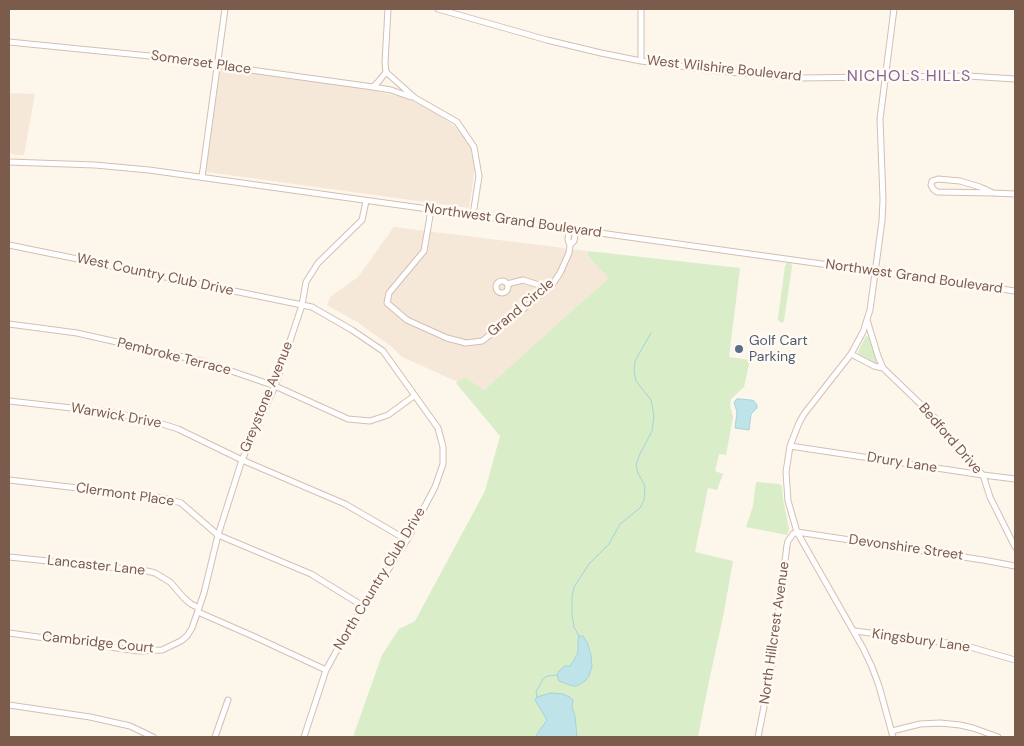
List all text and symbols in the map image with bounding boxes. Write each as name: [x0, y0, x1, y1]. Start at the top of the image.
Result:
street label: Somerset Place: [150, 48, 252, 78]
street label: West Wilshire Boulevard: [646, 53, 802, 85]
district label: NICHOLS HILLS: [845, 67, 973, 87]
street label: Northwest Grand Boulevard: [423, 200, 603, 242]
street label: West Country Club Drive: [75, 250, 235, 300]
street label: Northwest Grand Boulevard: [824, 256, 1004, 298]
street label: Grand Circle: [484, 275, 558, 341]
place label: Golf Cart Parking: [749, 333, 808, 366]
street label: Pembroke Terrace: [115, 335, 233, 379]
street label: Greystone Avenue: [237, 339, 297, 455]
marker: Golf Cart Parking: [733, 343, 745, 355]
street label: Warwick Drive: [69, 400, 163, 432]
street label: Bedford Drive: [915, 400, 985, 478]
street label: Drury Lane: [866, 449, 938, 477]
street label: Clermont Place: [75, 480, 175, 510]
street label: North Country Club Drive: [331, 504, 429, 654]
street label: Devonshire Street: [848, 532, 964, 564]
street label: Lancaster Lane: [46, 552, 146, 580]
street label: North Hillcrest Avenue: [757, 561, 793, 705]
street label: Kingsbury Lane: [871, 626, 971, 656]
street label: Cambridge Court: [41, 629, 155, 657]

